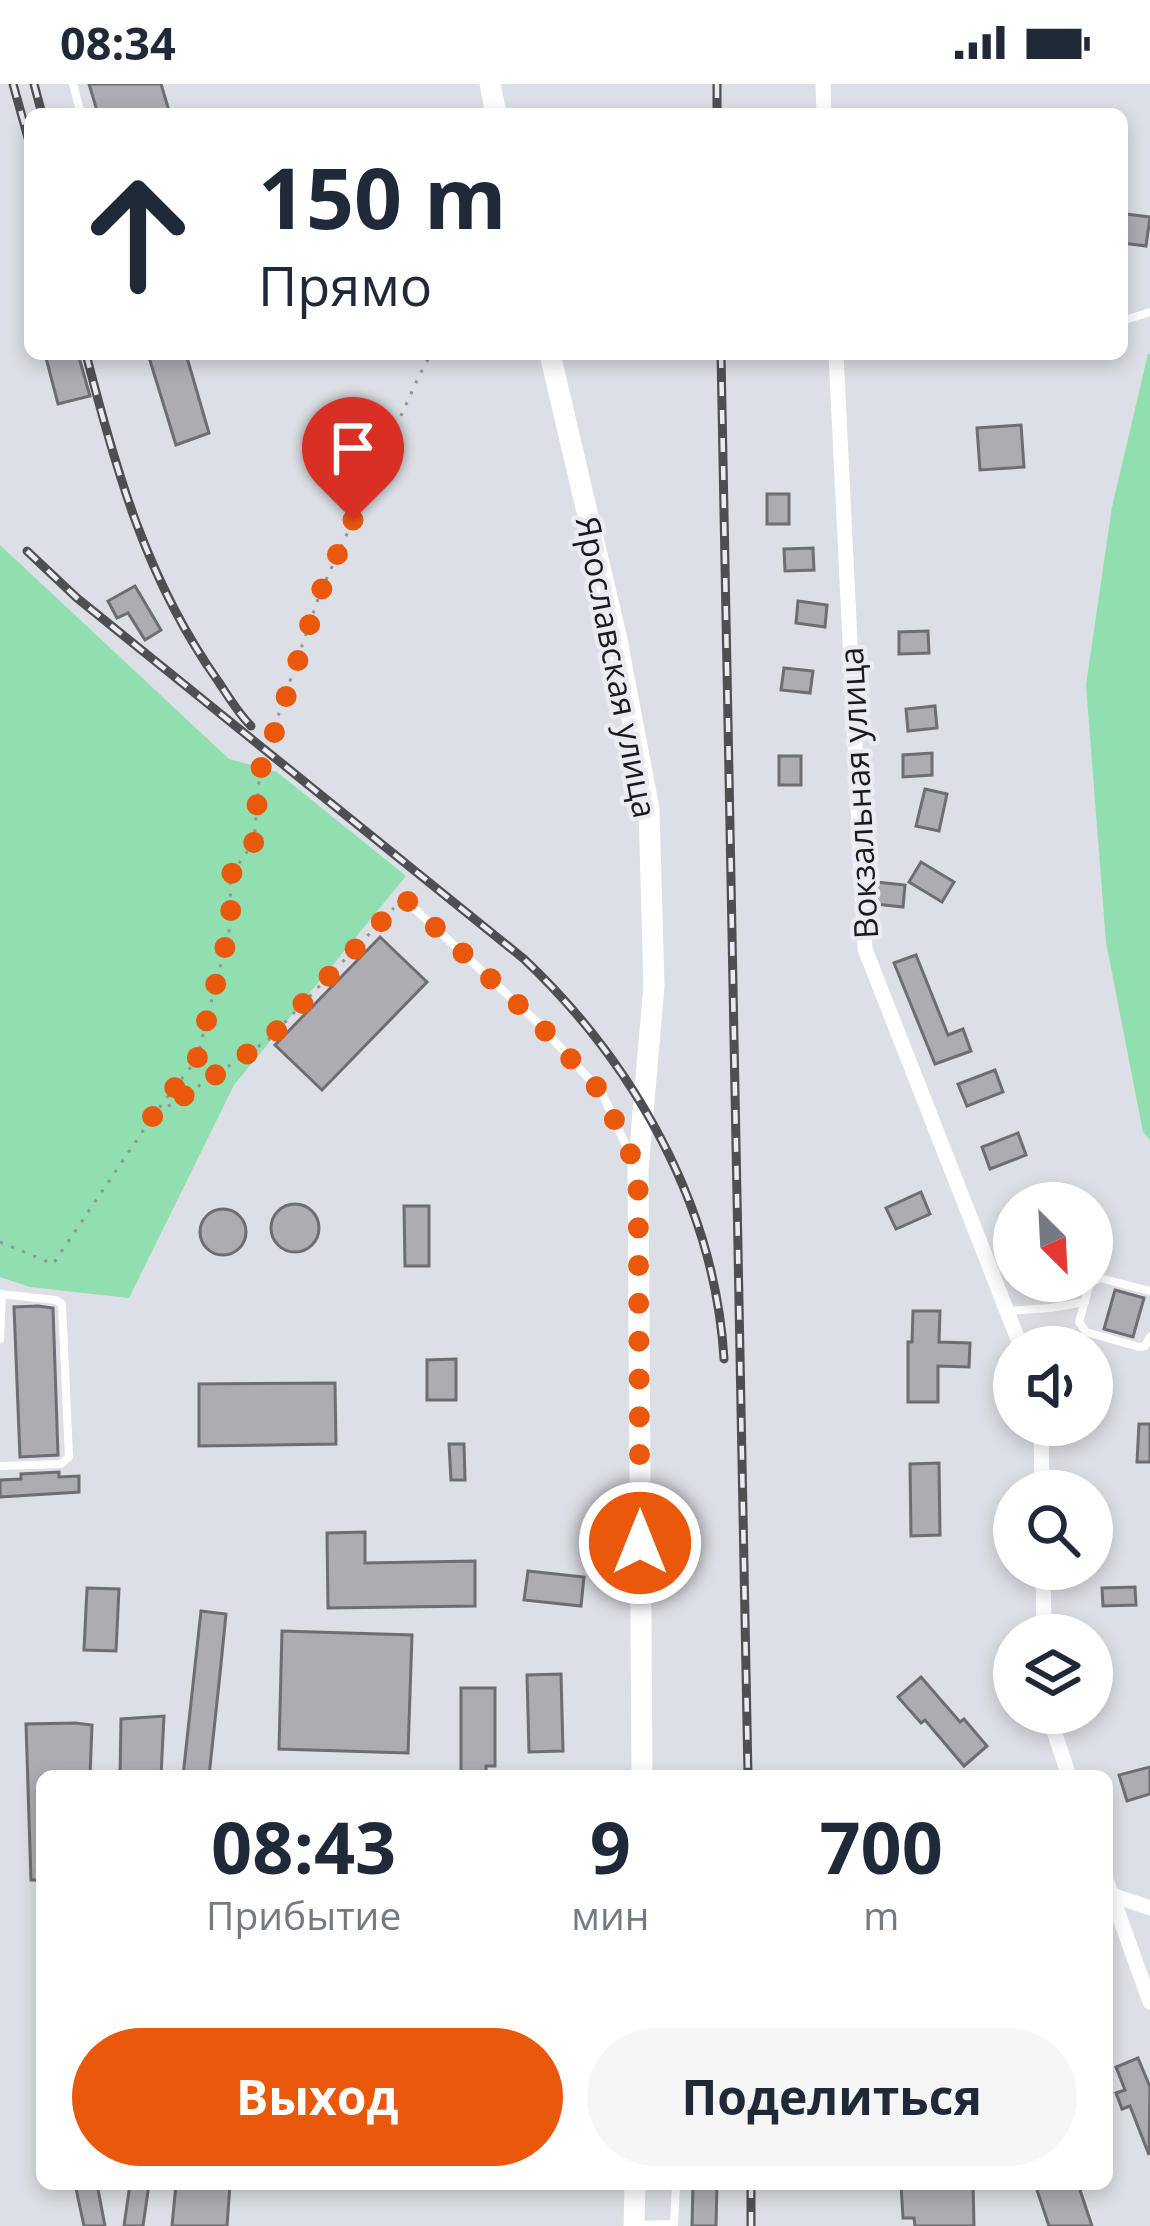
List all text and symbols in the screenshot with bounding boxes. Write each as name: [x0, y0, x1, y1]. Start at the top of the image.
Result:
text: 08:34: [60, 12, 176, 73]
text: 150 m: [258, 139, 506, 254]
icon: ahead: [60, 156, 216, 312]
text: Прямо: [258, 248, 432, 322]
pin: [302, 397, 404, 520]
icon: arrive: [320, 415, 386, 481]
street label: Ярославская улица: [566, 512, 668, 822]
street label: Вокзальная улица: [828, 646, 888, 940]
north arrow: [993, 1182, 1113, 1302]
map controls: [993, 1182, 1113, 1734]
button: sound: [993, 1326, 1113, 1446]
button: search: [993, 1470, 1113, 1590]
position arrow: [577, 1480, 703, 1606]
button: layers: [993, 1614, 1113, 1734]
text: 08:43: [211, 1797, 396, 1895]
text: 9: [590, 1797, 631, 1895]
text: 700: [819, 1797, 943, 1895]
text: Прибытие: [206, 1888, 401, 1941]
text: мин: [571, 1888, 649, 1941]
text: m: [863, 1888, 899, 1941]
button: Выход: [72, 2028, 563, 2166]
button: Поделиться: [587, 2028, 1077, 2166]

